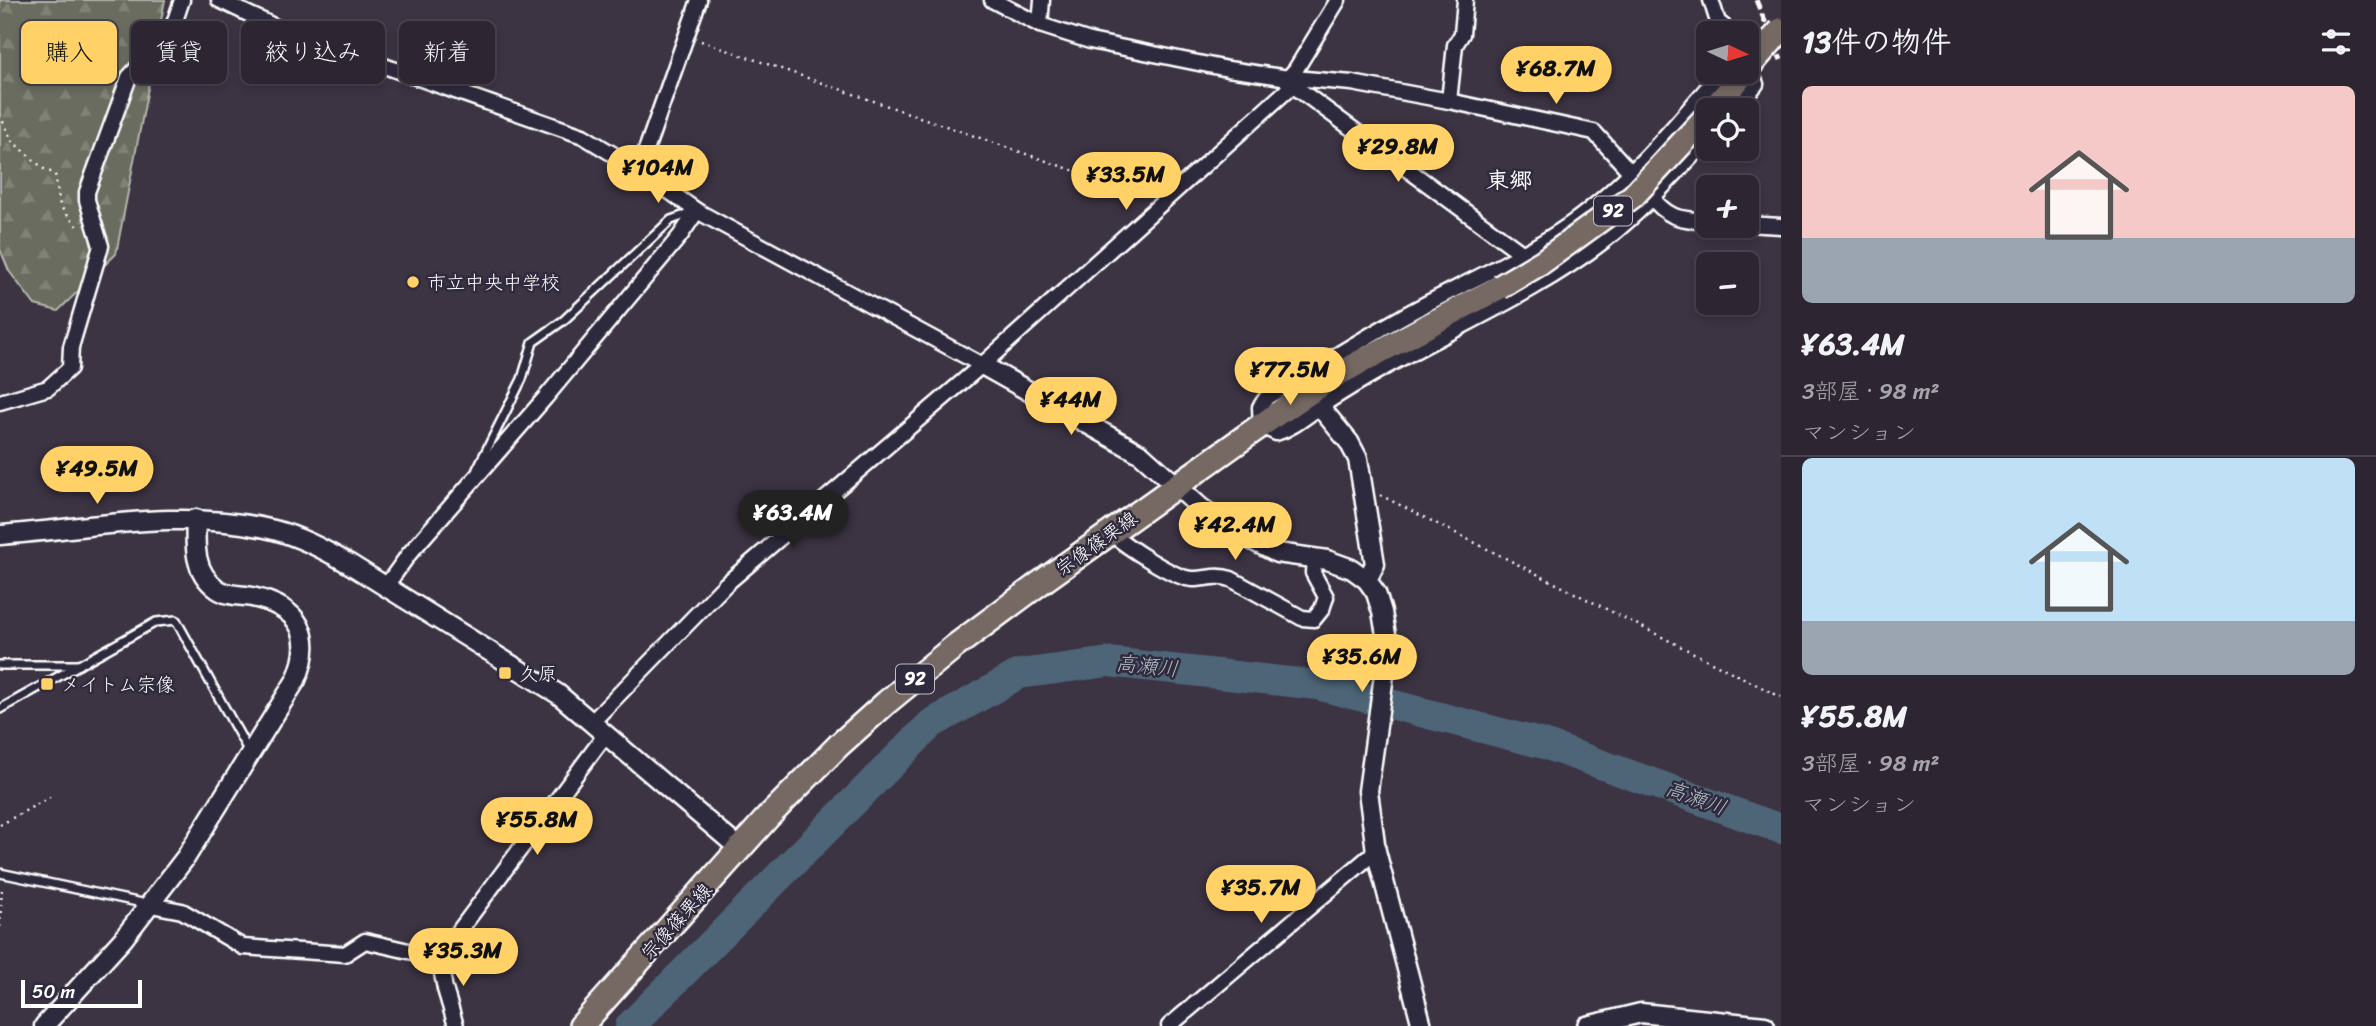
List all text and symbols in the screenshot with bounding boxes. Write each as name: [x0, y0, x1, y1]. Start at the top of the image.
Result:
text: 13件の物件: [1802, 15, 1951, 69]
chip: 購入: [21, 21, 117, 84]
chip: 賃貸: [131, 21, 227, 84]
chip: 絞り込み: [241, 21, 385, 84]
chip: 新着: [399, 21, 495, 84]
north arrow: [1696, 21, 1759, 84]
map controls: [1696, 21, 1759, 315]
icon: filters: [2317, 23, 2355, 61]
pin: ¥68.7M: [1499, 46, 1613, 106]
text: ¥68.7M: [1517, 48, 1595, 89]
button: locate: [1696, 98, 1759, 161]
pin: ¥29.8M: [1341, 124, 1455, 184]
text: ¥29.8M: [1358, 126, 1438, 167]
icon: home: [2016, 132, 2142, 258]
pin: ¥104M: [609, 146, 707, 205]
text: ¥104M: [623, 147, 693, 188]
pin: ¥33.5M: [1069, 152, 1183, 212]
text: ¥33.5M: [1087, 154, 1165, 195]
district label: 東郷: [1486, 160, 1532, 201]
button: +: [1696, 175, 1759, 238]
road number: 92: [1594, 196, 1632, 226]
button: −: [1696, 252, 1759, 315]
place label: 市立中央中学校: [427, 266, 560, 299]
marker: 市立中央中学校: [405, 274, 421, 290]
text: ¥63.4M: [1802, 317, 1904, 371]
pin: ¥77.5M: [1233, 348, 1347, 407]
text: ¥77.5M: [1251, 349, 1329, 390]
text: 3部屋 · 98 m²: [1802, 371, 1939, 412]
pin: ¥44M: [1030, 378, 1112, 437]
text: ¥44M: [1041, 379, 1101, 420]
text: マンション: [1802, 412, 1916, 453]
pin: ¥49.5M: [40, 447, 154, 506]
text: ¥49.5M: [56, 448, 138, 489]
pin: ¥63.4M: [736, 490, 850, 550]
text: ¥63.4M: [754, 492, 832, 533]
street label: 宗像篠栗線: [1048, 502, 1144, 585]
pin: ¥42.4M: [1178, 503, 1292, 562]
text: ¥42.4M: [1195, 504, 1275, 545]
icon: home: [2016, 504, 2142, 630]
pin: ¥35.6M: [1305, 634, 1419, 694]
text: ¥35.6M: [1323, 636, 1401, 677]
water label: 高瀬川: [1114, 644, 1180, 688]
place label: 久原: [519, 657, 557, 690]
road number: 92: [896, 664, 934, 694]
marker: 久原: [497, 665, 513, 681]
place label: メイトム宗像: [61, 668, 175, 701]
marker: メイトム宗像: [39, 676, 55, 692]
text: ¥55.8M: [1802, 689, 1907, 743]
text: 3部屋 · 98 m²: [1802, 743, 1939, 784]
water label: 高瀬川: [1660, 769, 1732, 827]
text: マンション: [1802, 784, 1916, 825]
pin: ¥55.8M: [480, 798, 594, 857]
text: ¥55.8M: [497, 799, 577, 840]
pin: ¥35.7M: [1204, 866, 1318, 925]
text: ¥35.7M: [1222, 867, 1300, 908]
street label: 宗像篠栗線: [632, 875, 720, 968]
pin: ¥35.3M: [406, 928, 520, 988]
text: ¥35.3M: [424, 930, 502, 971]
text: 50 m: [32, 975, 75, 1008]
scale bar: [21, 977, 142, 1009]

